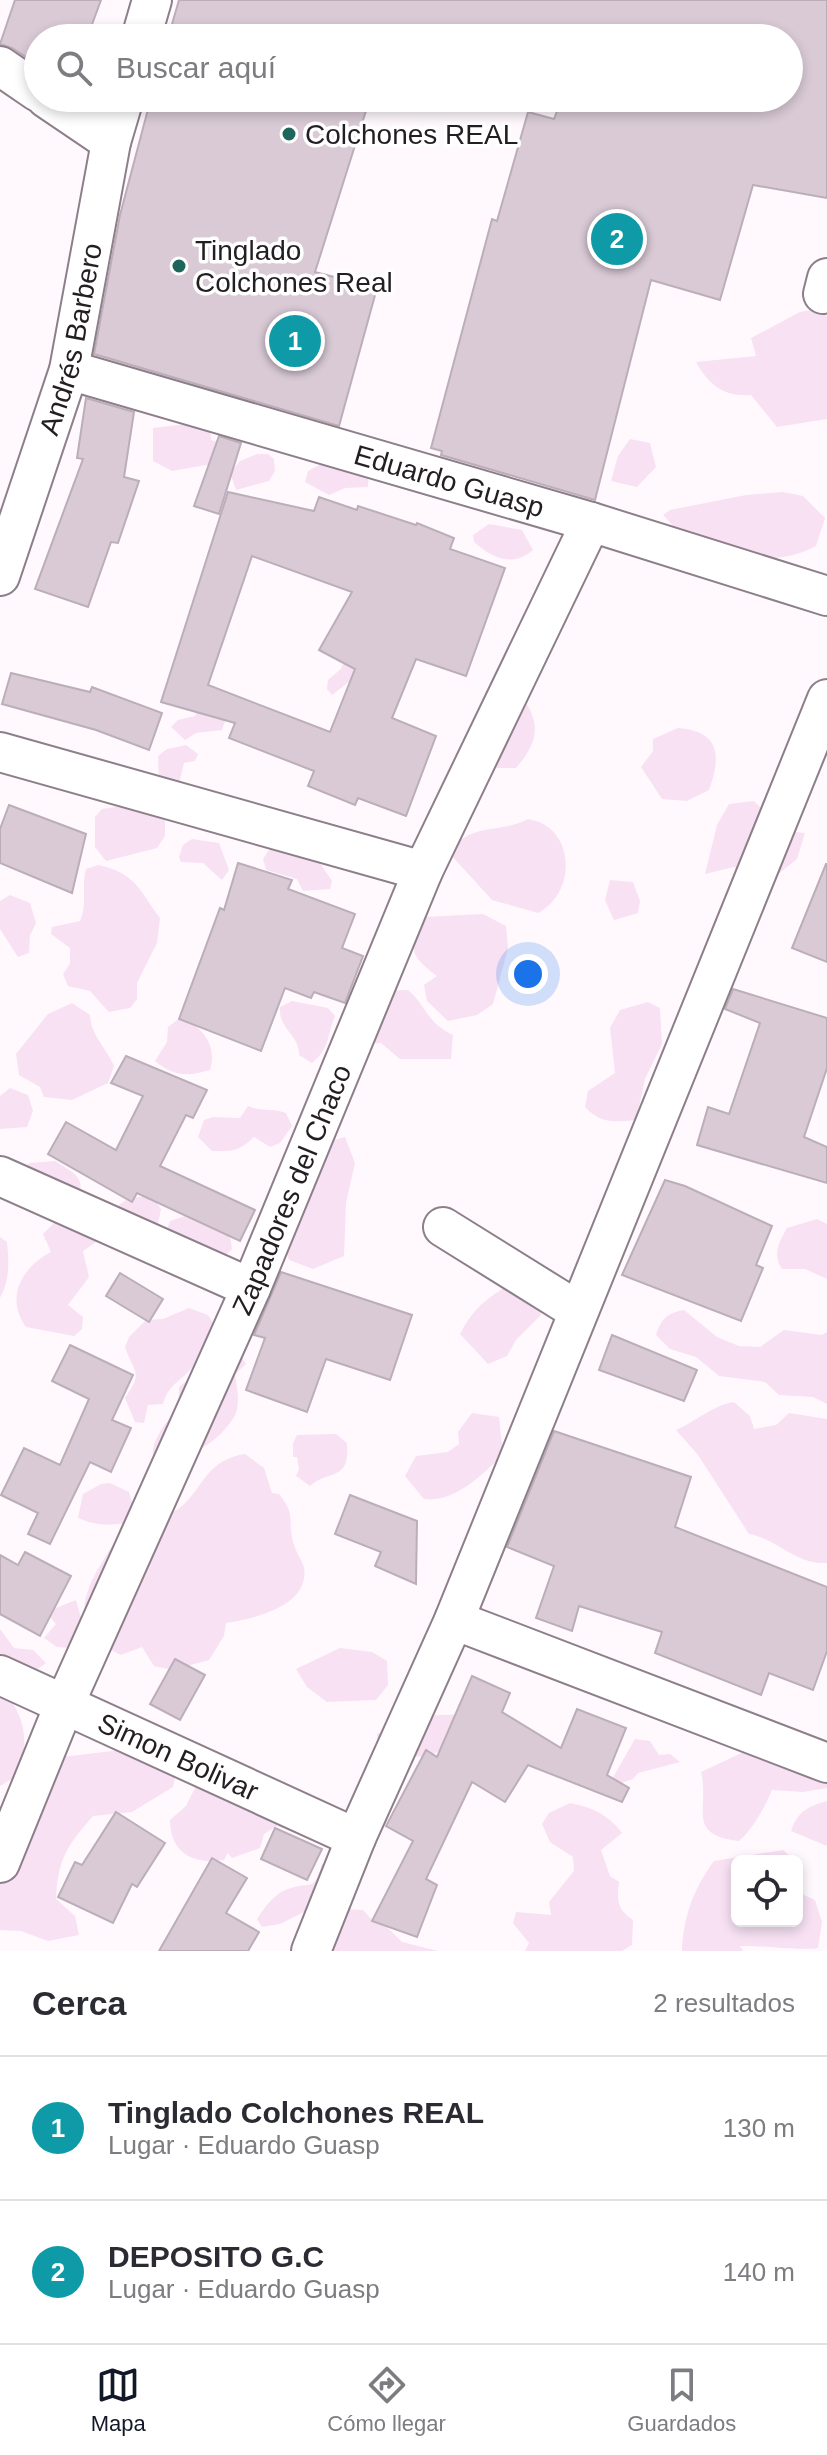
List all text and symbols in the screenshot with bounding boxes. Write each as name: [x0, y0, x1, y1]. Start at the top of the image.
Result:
search box: [24, 24, 803, 112]
icon: search: [52, 46, 96, 90]
text: Buscar aquí: [116, 51, 276, 84]
place label: Colchones REAL: [305, 119, 518, 150]
marker: Colchones REAL: [280, 125, 298, 143]
pin: 2: [591, 209, 643, 269]
place label: Tinglado Colchones Real: [195, 235, 393, 298]
street label: Andrés Barbero: [33, 240, 108, 439]
marker: Tinglado Colchones Real: [170, 257, 188, 275]
pin: 1: [269, 311, 321, 371]
street label: Eduardo Guasp: [351, 438, 548, 523]
your location: [508, 954, 548, 994]
street label: Zapadores del Chaco: [226, 1060, 357, 1319]
street label: Simon Bolivar: [93, 1707, 263, 1807]
map controls: [731, 1855, 803, 1927]
button: locate: [731, 1855, 803, 1927]
text: Cerca: [32, 1984, 127, 2022]
text: 2 resultados: [653, 1988, 795, 2018]
text: Tinglado Colchones REAL: [108, 2096, 484, 2129]
text: 1: [51, 2113, 65, 2143]
text: 130 m: [723, 2113, 795, 2143]
text: Lugar · Eduardo Guasp: [108, 2130, 380, 2160]
text: DEPOSITO G.C: [108, 2240, 324, 2273]
text: 2: [51, 2257, 65, 2287]
text: 140 m: [723, 2257, 795, 2287]
text: Lugar · Eduardo Guasp: [108, 2274, 380, 2304]
tab: Mapa: [91, 2363, 146, 2437]
tab: Cómo llegar: [327, 2363, 446, 2437]
tab: Guardados: [627, 2363, 736, 2437]

